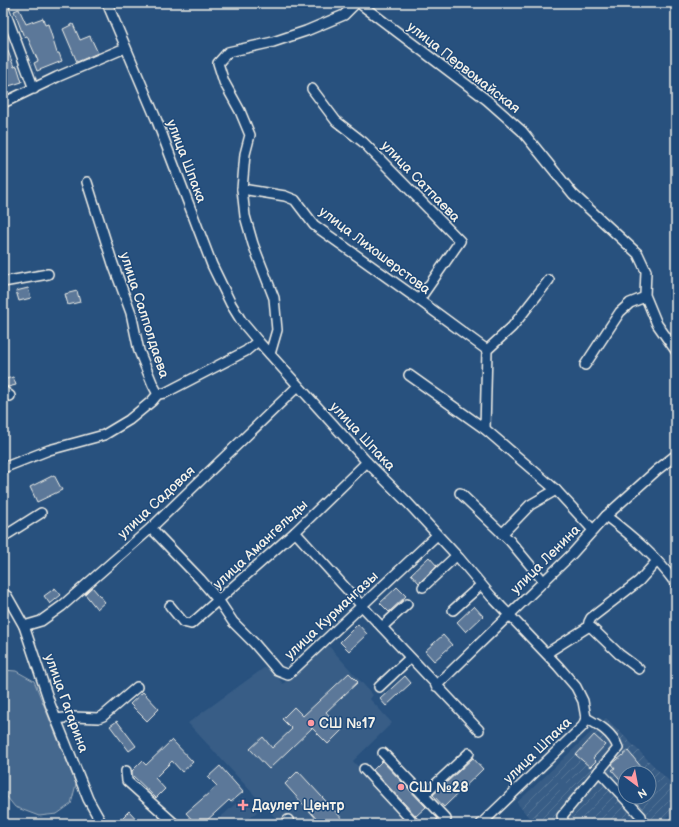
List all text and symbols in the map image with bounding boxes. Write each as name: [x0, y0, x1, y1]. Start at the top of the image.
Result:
street label: улица Первомайская: [404, 18, 524, 117]
street label: улица Шпака: [163, 117, 210, 206]
street label: улица Сатпаева: [378, 137, 464, 226]
street label: улица Лихошерстова: [316, 203, 434, 298]
street label: улица Салполдаева: [116, 250, 173, 381]
street label: улица Шпака: [326, 398, 399, 475]
street label: улица Садовая: [114, 462, 199, 543]
street label: улица Амангельды: [210, 496, 311, 593]
street label: улица Ленина: [507, 521, 584, 598]
street label: улица Курмангазы: [281, 568, 382, 663]
street label: улица Гагарина: [41, 651, 93, 756]
street label: улица Шпака: [500, 713, 575, 787]
place label: СШ №17: [319, 715, 376, 732]
marker: СШ №17: [306, 718, 316, 728]
north arrow: [617, 765, 657, 805]
place label: СШ №28: [409, 779, 469, 796]
marker: СШ №28: [396, 782, 406, 792]
text: N: [635, 785, 649, 801]
place label: Даулет Центр: [252, 797, 345, 814]
marker: Даулет Центр: [237, 799, 249, 811]

